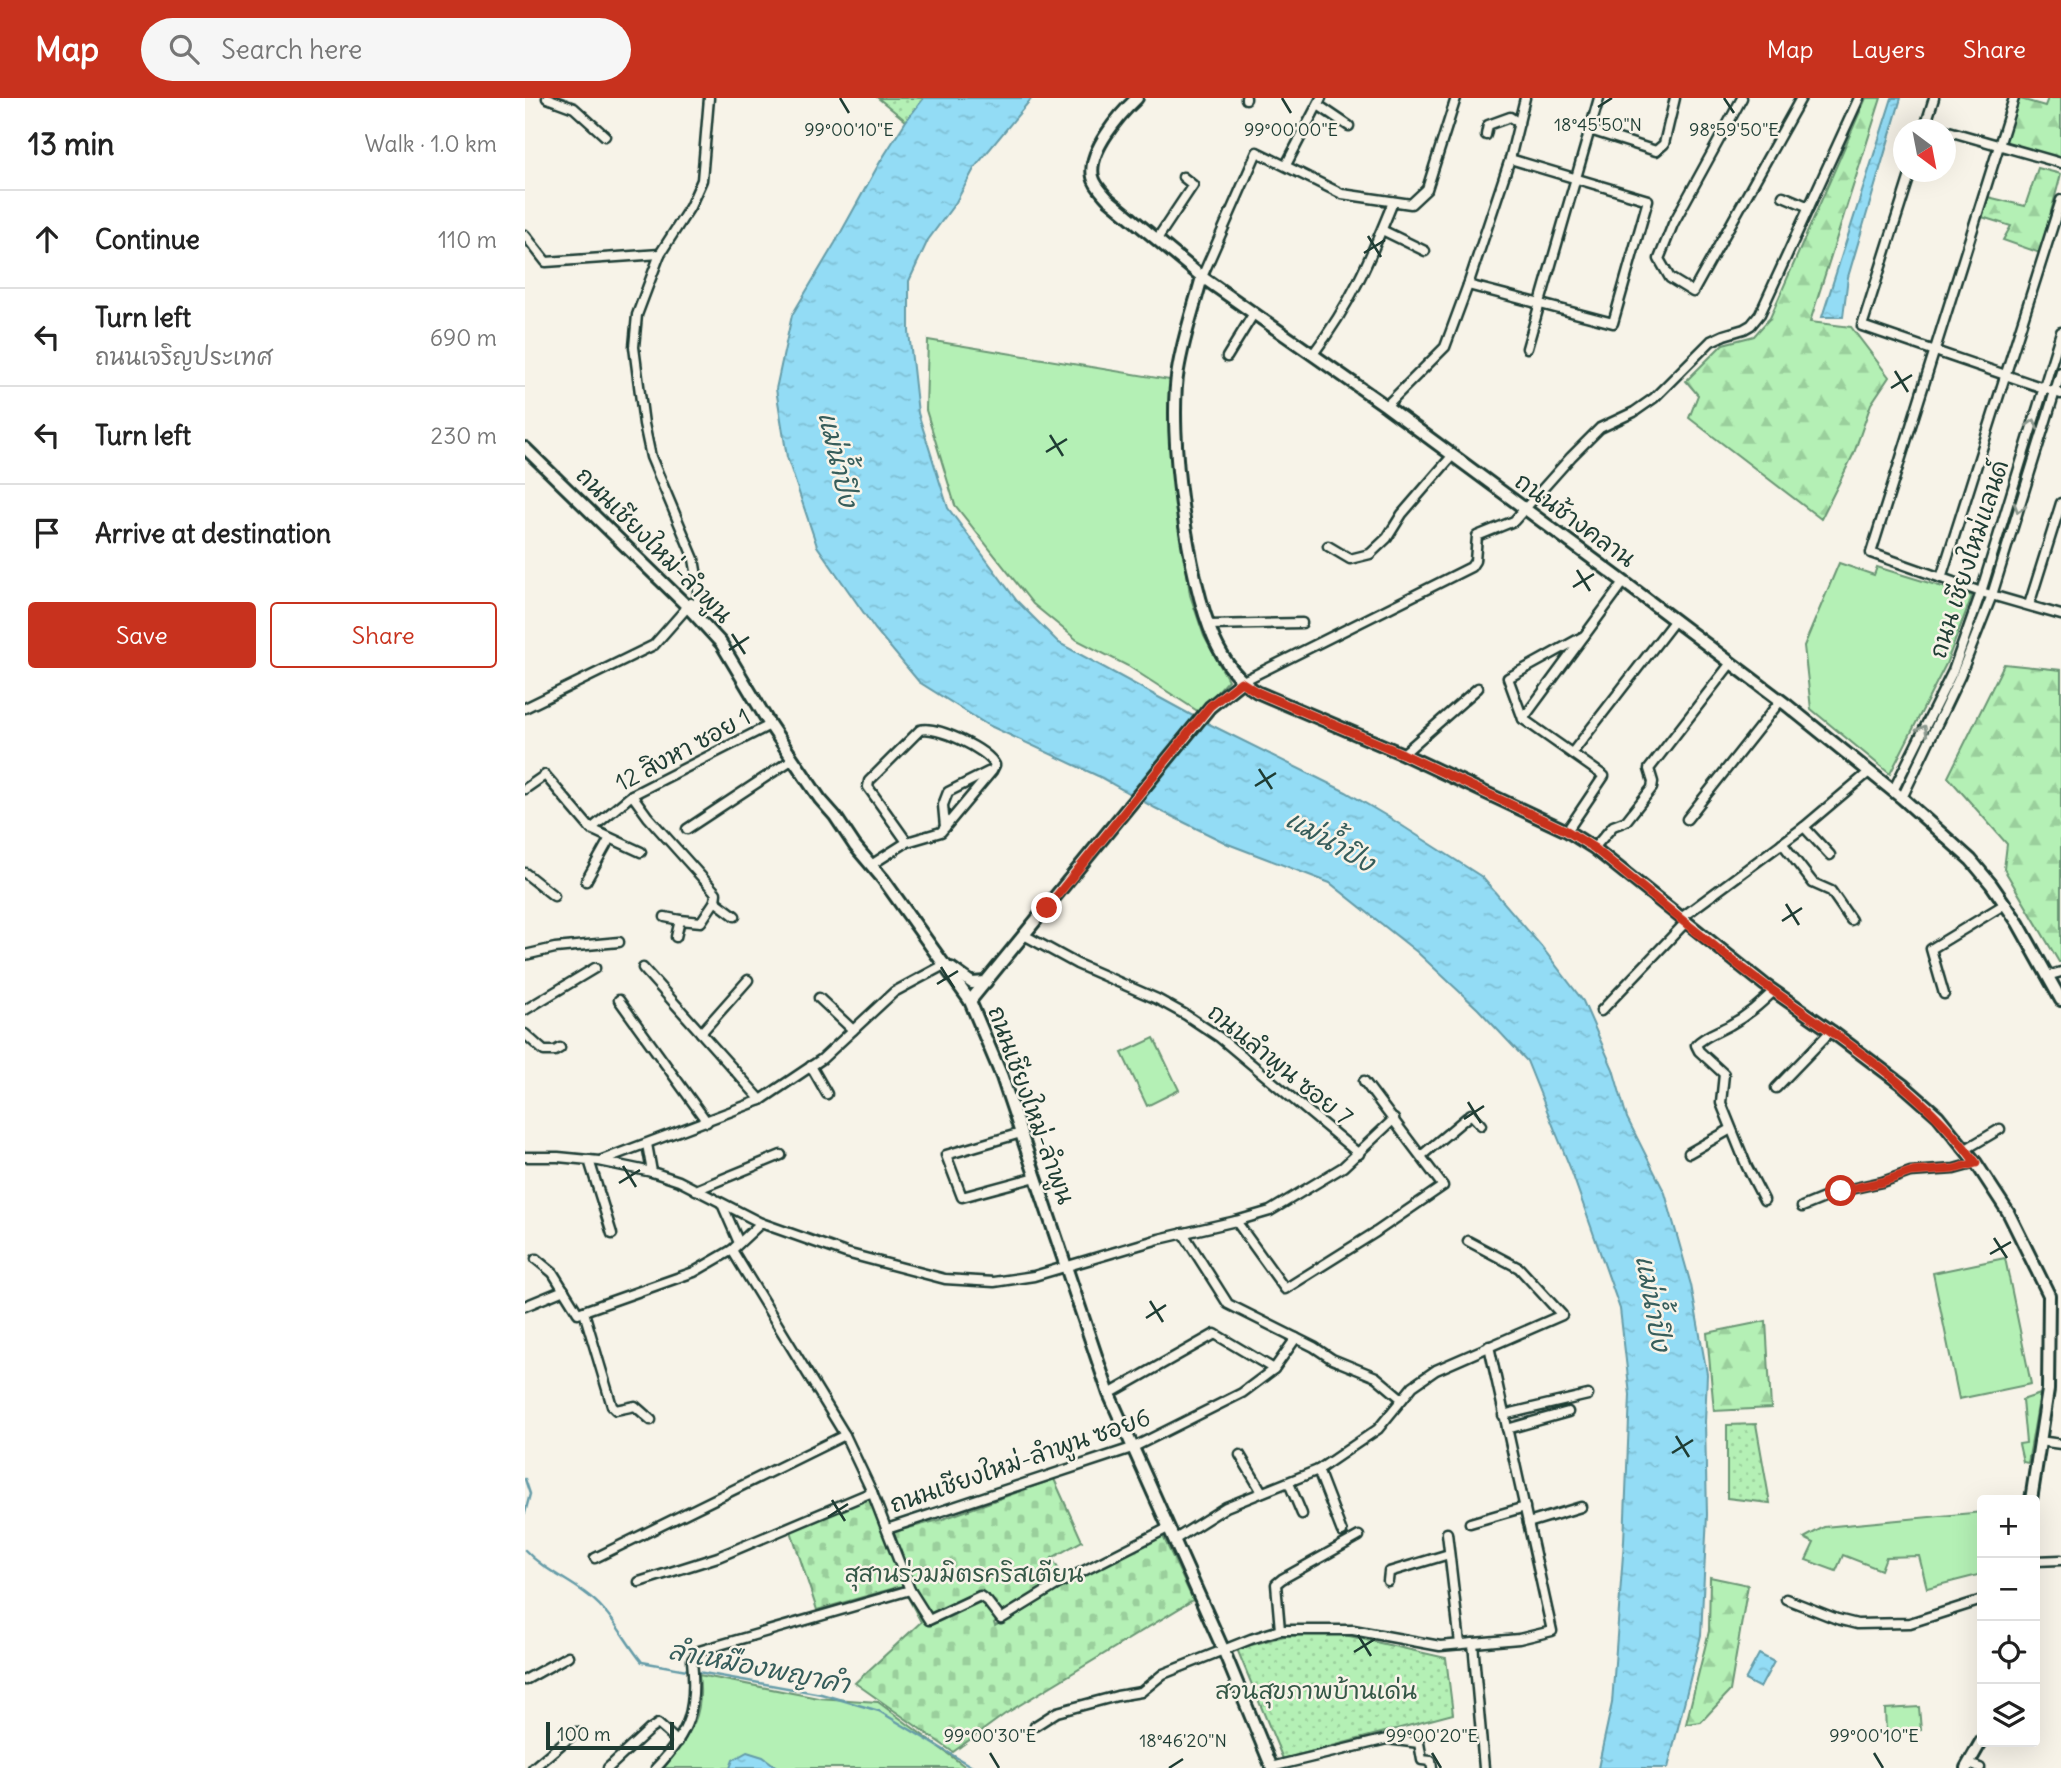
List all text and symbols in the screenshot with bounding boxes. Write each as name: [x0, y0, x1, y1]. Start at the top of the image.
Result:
search box: [141, 18, 631, 81]
text: Map: [35, 28, 99, 70]
icon: search: [165, 30, 203, 68]
text: Search here: [221, 33, 362, 66]
text: Map: [1767, 34, 1813, 64]
text: Layers: [1851, 34, 1925, 64]
text: Share: [1963, 34, 2026, 64]
text: 18°45'50"N: [1554, 113, 1642, 136]
text: 99°00'10"E: [804, 118, 894, 141]
text: 99°00'00"E: [1244, 118, 1338, 141]
text: 98°59'50"E: [1689, 118, 1779, 141]
north arrow: [1893, 119, 1956, 182]
text: 13 min: [28, 125, 115, 163]
text: Walk · 1.0 km: [364, 129, 497, 158]
icon: ahead: [28, 220, 66, 258]
text: Continue: [95, 223, 200, 256]
text: 110 m: [438, 225, 497, 254]
text: Turn left: [95, 301, 191, 334]
icon: left: [28, 318, 66, 356]
text: 690 m: [430, 323, 497, 352]
text: ถนนเจริญประเทศ: [95, 342, 272, 371]
water label: แม่น้ำปิง: [812, 407, 873, 512]
icon: left: [28, 416, 66, 454]
one-way arrow: [2024, 418, 2039, 430]
text: Turn left: [95, 419, 191, 452]
text: 230 m: [431, 421, 497, 450]
street label: ถนน เชียงใหม่แลนด์: [1922, 456, 2014, 662]
street label: ถนนเชียงใหม่-ลำพูน: [567, 460, 739, 632]
street label: ถนนช้างคลาน: [1510, 465, 1642, 573]
one-way arrow: [2013, 501, 2027, 513]
icon: arrive: [28, 514, 66, 552]
text: Arrive at destination: [95, 517, 331, 550]
button: Save: [28, 602, 256, 668]
button: Share: [270, 602, 497, 668]
street label: 12 สิงหา ซอย 1: [610, 701, 755, 797]
one-way arrow: [1915, 725, 1929, 737]
water label: แม่น้ำปิง: [1280, 796, 1386, 880]
route end: [1031, 892, 1062, 923]
street label: ถนนลำพูน ซอย 7: [1200, 997, 1359, 1135]
street label: ถนนเชียงใหม่-ลำพูน: [978, 1001, 1082, 1209]
route start: [1825, 1175, 1856, 1206]
water label: แม่น้ำปิง: [1629, 1251, 1685, 1355]
street label: ถนนเชียงใหม่-ลำพูน ซอย6: [886, 1401, 1155, 1522]
map controls: [1977, 1495, 2040, 1747]
button: +: [1977, 1495, 2040, 1558]
park label: สุสานร่วมมิตรคริสเตียน: [845, 1558, 1083, 1592]
button: −: [1977, 1558, 2040, 1621]
button: locate: [1977, 1621, 2040, 1684]
water label: ลำเหมืองพญาคำ: [666, 1633, 854, 1701]
park label: สวนสุขภาพบ้านเด่น: [1215, 1675, 1417, 1709]
button: layers: [1977, 1684, 2040, 1747]
scale bar: [546, 1719, 674, 1751]
text: 100 m: [557, 1722, 611, 1746]
text: 99°00'30"E: [944, 1724, 1036, 1747]
text: 99°00'20"E: [1386, 1724, 1478, 1747]
text: 99°00'10"E: [1829, 1724, 1919, 1747]
text: 18°46'20"N: [1139, 1729, 1227, 1752]

